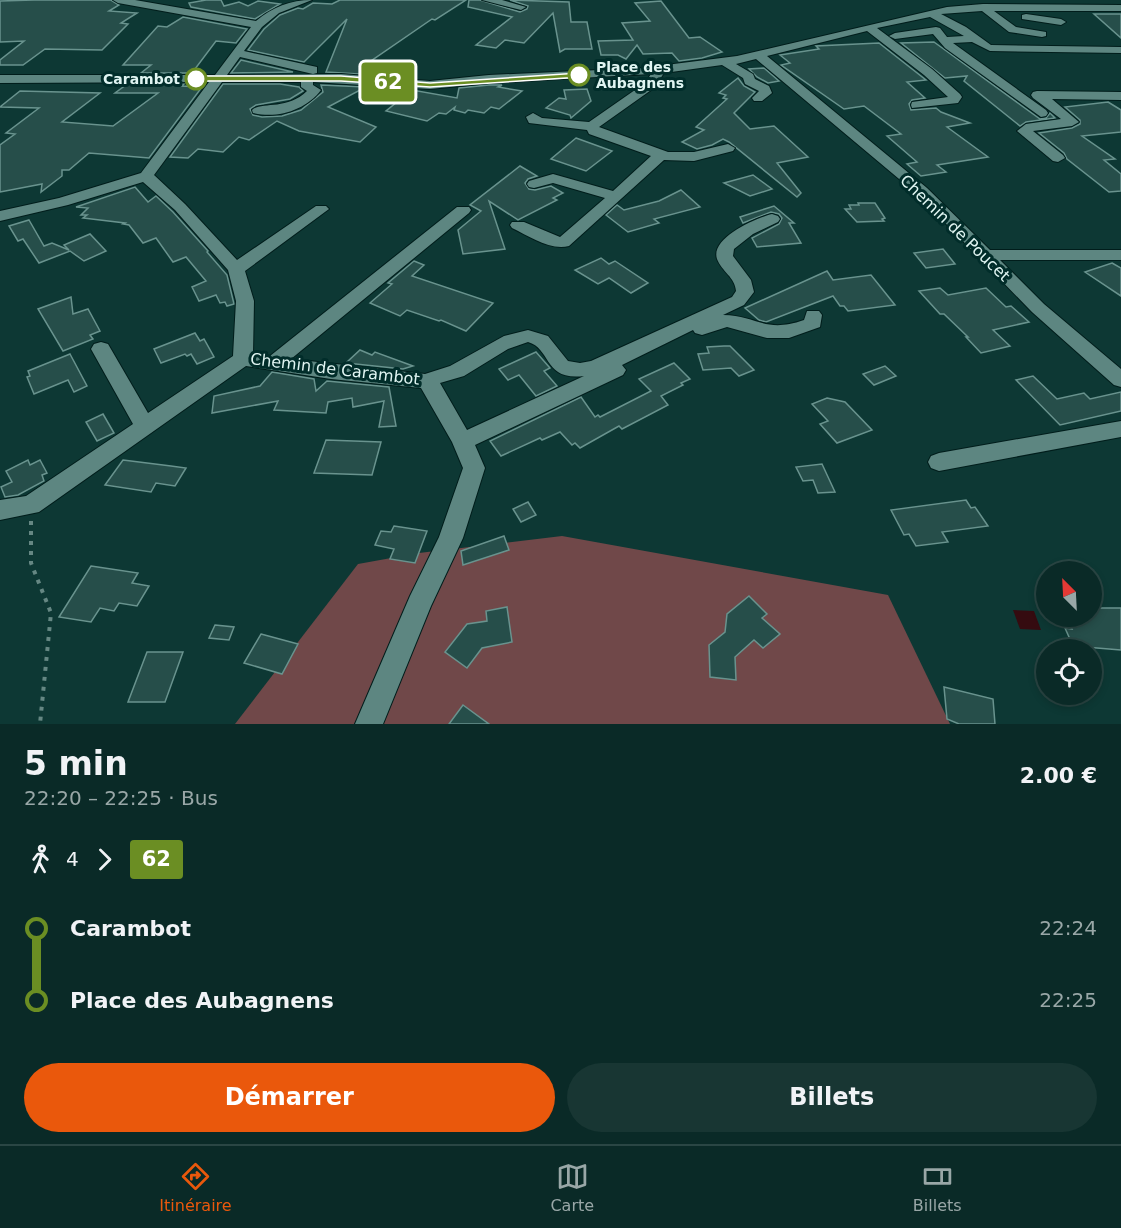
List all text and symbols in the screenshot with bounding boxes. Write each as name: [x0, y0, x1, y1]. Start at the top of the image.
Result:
place label: Place des Aubagnens: [596, 59, 684, 91]
line badge: 62: [361, 62, 415, 101]
marker: Place des Aubagnens: [568, 64, 590, 86]
marker: Carambot: [185, 68, 207, 90]
text: 62: [373, 70, 403, 94]
place label: Carambot: [103, 71, 180, 87]
street label: Chemin de Poucet: [896, 171, 1014, 285]
street label: Chemin de Carambot: [249, 349, 421, 389]
north arrow: [1036, 561, 1102, 627]
map controls: [1036, 561, 1102, 705]
button: locate: [1036, 639, 1102, 705]
text: 5 min: [24, 744, 128, 783]
text: 2.00 €: [1020, 763, 1097, 788]
text: 22:20 – 22:25 · Bus: [24, 786, 218, 810]
icon: walk: [24, 843, 57, 876]
icon: forward: [88, 843, 121, 876]
text: 4: [66, 847, 79, 871]
text: 62: [142, 847, 171, 871]
text: Carambot: [70, 916, 191, 941]
text: 22:24: [1039, 916, 1097, 940]
text: Place des Aubagnens: [70, 988, 334, 1013]
text: 22:25: [1039, 988, 1097, 1012]
button: Démarrer: [24, 1063, 555, 1132]
button: Billets: [567, 1063, 1097, 1132]
tab: Itinéraire: [159, 1160, 232, 1215]
tab: Carte: [550, 1160, 594, 1215]
tab: Billets: [913, 1160, 962, 1215]

